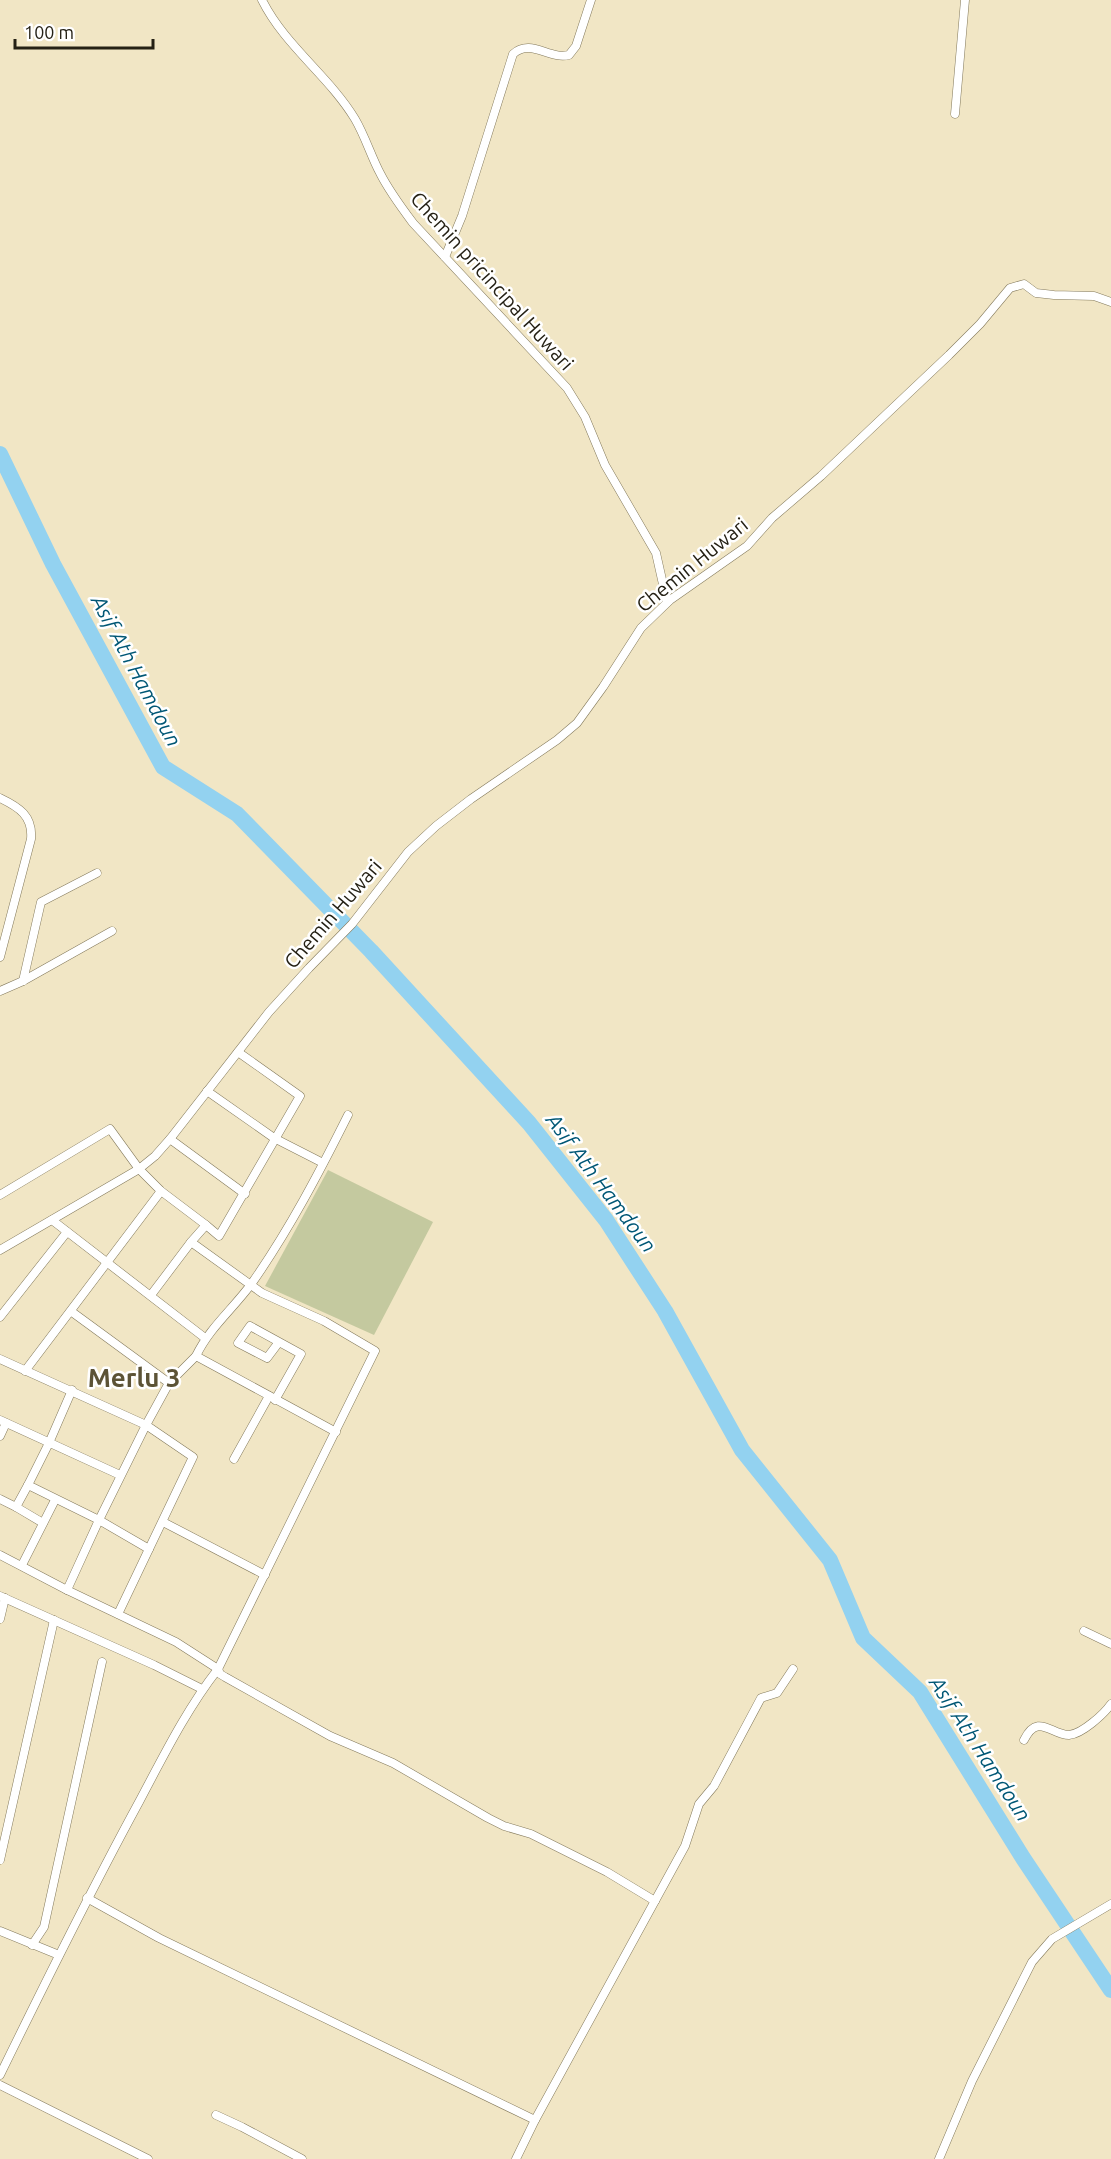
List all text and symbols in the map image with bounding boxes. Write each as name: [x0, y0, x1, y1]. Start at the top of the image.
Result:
scale bar: [15, 12, 153, 50]
text: 100 m: [24, 22, 74, 42]
street label: Chemin pricincipal Huwari: [406, 187, 579, 375]
street label: Chemin Huwari: [631, 513, 752, 616]
water label: Asif Ath Hamdoun: [87, 590, 187, 750]
street label: Chemin Huwari: [279, 855, 386, 973]
water label: Asif Ath Hamdoun: [541, 1107, 662, 1256]
district label: Merlu 3: [88, 1363, 180, 1392]
water label: Asif Ath Hamdoun: [925, 1671, 1037, 1825]

